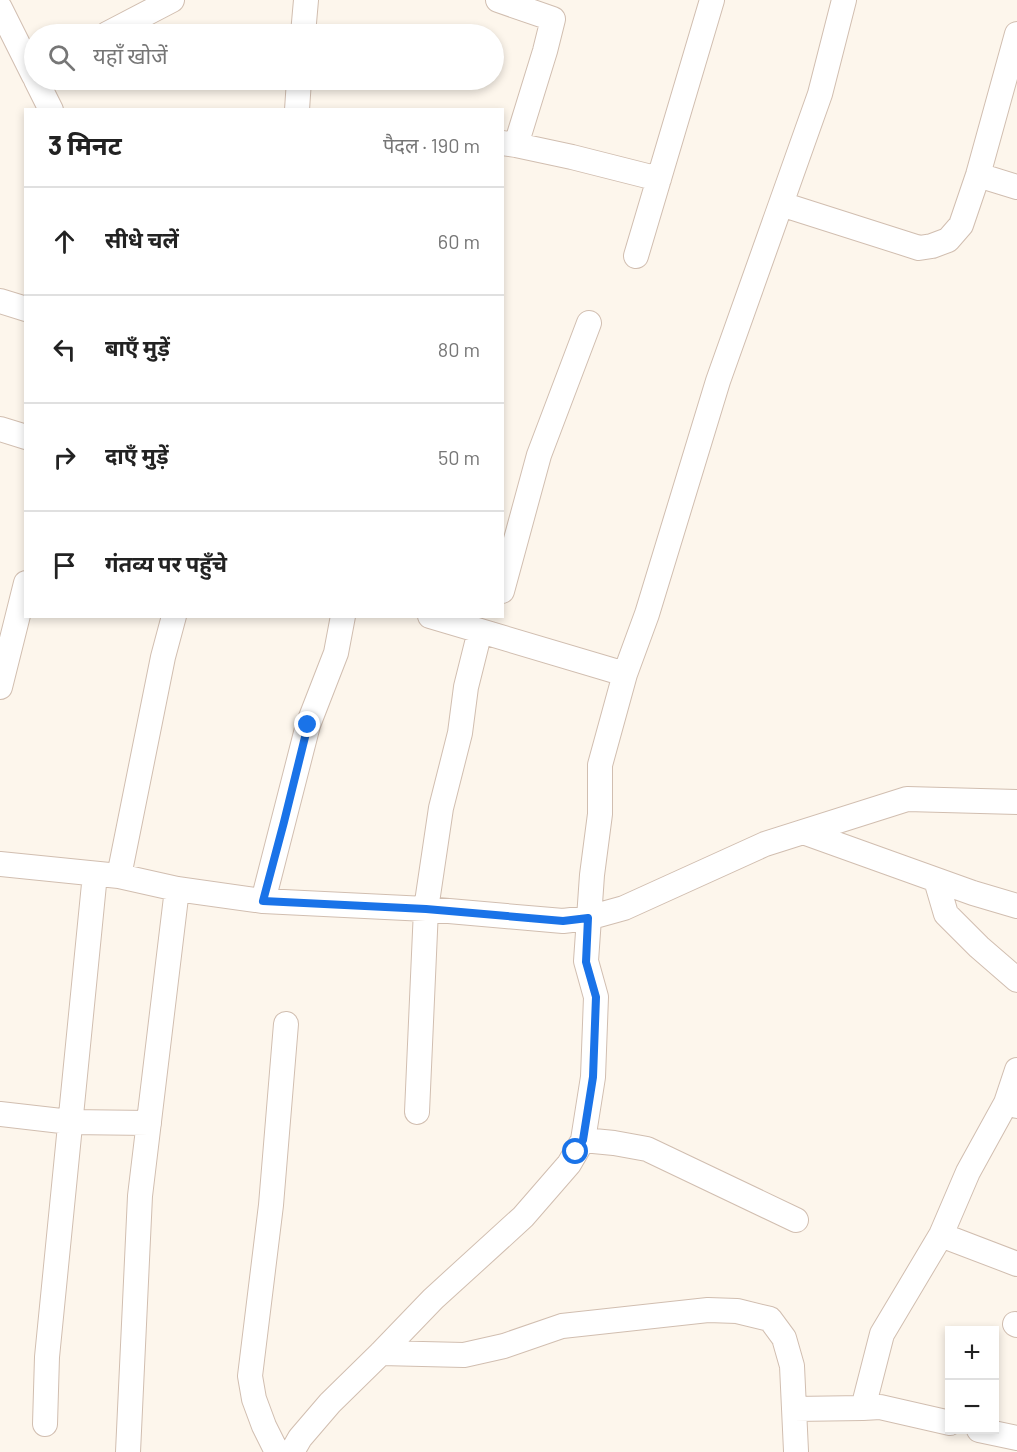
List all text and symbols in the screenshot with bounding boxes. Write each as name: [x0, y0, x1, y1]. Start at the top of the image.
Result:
search box: [24, 24, 504, 90]
icon: search: [45, 41, 78, 74]
text: यहाँ खोजें: [93, 42, 168, 68]
text: 3 मिनट: [48, 129, 122, 160]
text: पैदल · 190 m: [383, 133, 480, 157]
icon: ahead: [48, 225, 81, 258]
text: सीधे चलें: [105, 226, 179, 252]
text: 60 m: [438, 229, 480, 253]
icon: left: [48, 333, 81, 366]
text: बाएँ मुड़ें: [105, 334, 170, 360]
text: 80 m: [438, 337, 480, 361]
icon: right: [48, 441, 81, 474]
text: दाएँ मुड़ें: [105, 442, 168, 468]
text: 50 m: [438, 445, 480, 469]
icon: arrive: [48, 549, 81, 582]
text: गंतव्य पर पहुँचे: [105, 550, 227, 576]
route end: [294, 711, 320, 737]
route start: [562, 1138, 588, 1164]
map controls: [945, 1326, 999, 1434]
button: +: [945, 1326, 999, 1380]
button: −: [945, 1380, 999, 1434]

